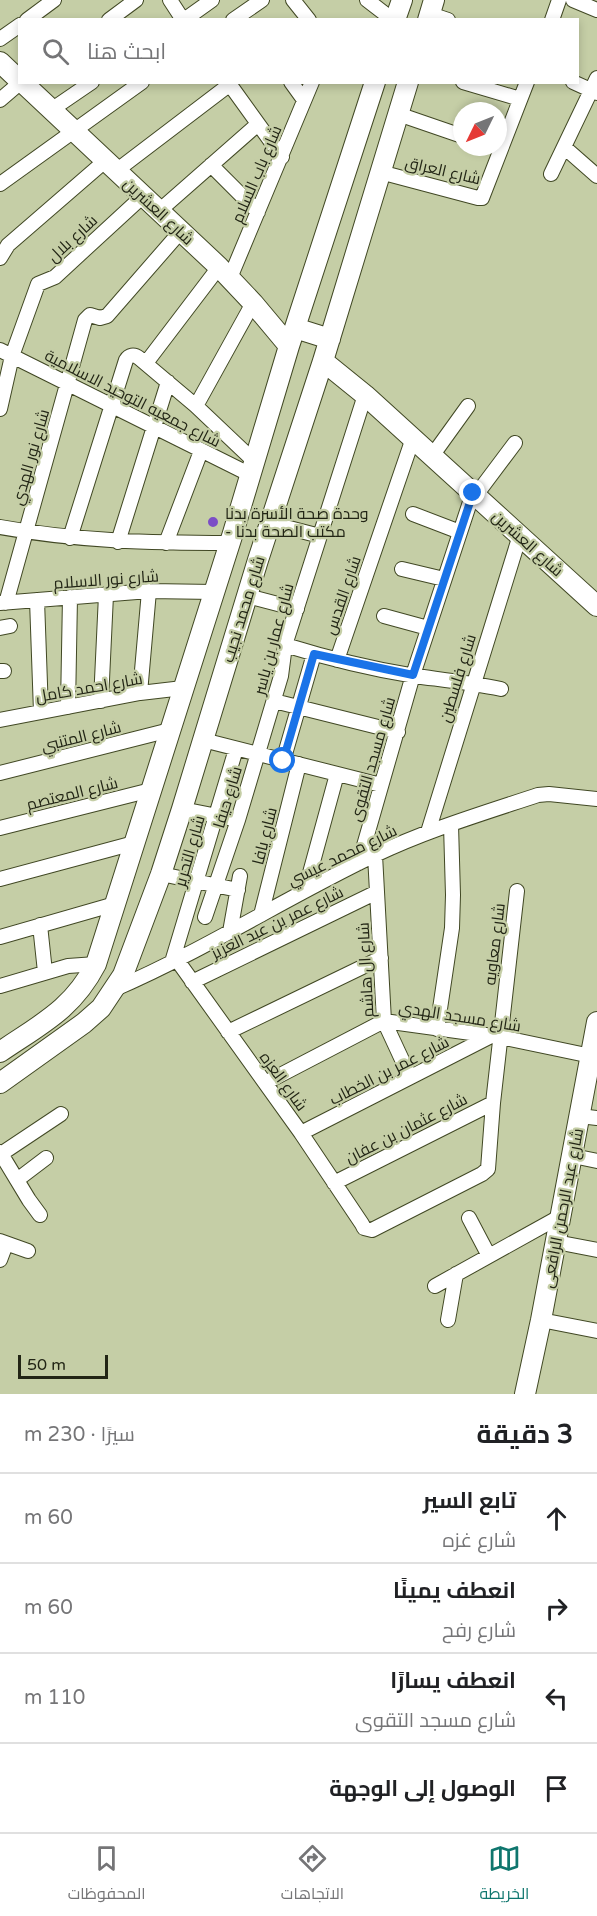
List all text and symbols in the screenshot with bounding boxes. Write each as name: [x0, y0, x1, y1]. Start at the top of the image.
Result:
search box: [18, 18, 579, 84]
icon: search: [39, 35, 72, 68]
text: ابحث هنا: [87, 39, 166, 65]
north arrow: [453, 102, 507, 156]
street label: شارع باب السلام: [227, 123, 287, 227]
street label: شارع العراق: [403, 153, 483, 190]
street label: شارع العشرين: [118, 174, 198, 250]
street label: شارع بلال: [44, 211, 102, 268]
street label: شارع جمعيه التوحيد الاسلامية: [41, 346, 224, 453]
street label: شارع نور الهدي: [8, 407, 57, 509]
route end: [459, 479, 485, 505]
place label: وحدة صحة الأسرة بدنا - مكتب الصحة بدنا: [225, 504, 369, 542]
street label: شارع العشرين: [487, 507, 567, 582]
marker: وحدة صحة الأسرة بدنا - مكتب الصحة بدنا: [206, 515, 220, 529]
street label: شارع القدس: [320, 553, 367, 638]
street label: شارع محمد نجيب: [218, 554, 271, 665]
street label: شارع نور الاسلام: [53, 566, 160, 595]
street label: شارع عمار بن ياسر: [249, 581, 299, 699]
street label: شارع فلسطين: [435, 632, 482, 725]
street label: شارع احمد كامل: [34, 669, 144, 708]
street label: شارع مسجد التقوى: [346, 695, 401, 824]
street label: شارع المتنبي: [39, 717, 124, 759]
route start: [269, 747, 295, 773]
street label: شارع حيفا: [209, 764, 248, 831]
street label: شارع المعتصم: [24, 773, 120, 816]
street label: شارع يافا: [248, 805, 283, 867]
street label: شارع التحرير: [170, 813, 211, 891]
street label: شارع محمد عيسي: [285, 821, 401, 893]
street label: شارع عمر بن عبد العزيز: [207, 882, 347, 965]
street label: شارع معاويه: [480, 902, 511, 986]
street label: شارع ال هاشم: [354, 922, 379, 1018]
street label: شارع مسجد الهدي: [397, 997, 523, 1040]
street label: شارع عمر بن الخطاب: [326, 1032, 453, 1111]
street label: شارع العزه: [254, 1048, 311, 1116]
street label: شارع عثمان بن عفان: [342, 1089, 471, 1169]
street label: شارع عبد الرحمن الرافعى: [538, 1127, 589, 1290]
scale bar: [18, 1352, 108, 1380]
text: 50 m: [27, 1355, 66, 1375]
text: 3 دقيقة: [476, 1419, 573, 1450]
text: سيرًا · 230 m: [24, 1423, 135, 1447]
text: تابع السير: [423, 1488, 516, 1514]
icon: ahead: [540, 1502, 573, 1535]
text: 60 m: [24, 1506, 73, 1530]
text: شارع غزه: [443, 1529, 516, 1553]
text: انعطف يمينًا: [393, 1578, 516, 1604]
icon: right: [540, 1592, 573, 1625]
text: 60 m: [24, 1596, 73, 1620]
text: شارع رفح: [442, 1619, 516, 1643]
text: انعطف يسارًا: [390, 1668, 516, 1694]
icon: left: [540, 1682, 573, 1715]
text: 110 m: [24, 1686, 85, 1710]
text: شارع مسجد التقوى: [355, 1709, 516, 1733]
icon: arrive: [540, 1772, 573, 1805]
text: الوصول إلى الوجهة: [329, 1776, 516, 1802]
tab: المحفوظات: [68, 1842, 146, 1908]
tab: الاتجاهات: [281, 1842, 344, 1908]
tab: الخريطة: [479, 1842, 529, 1908]

